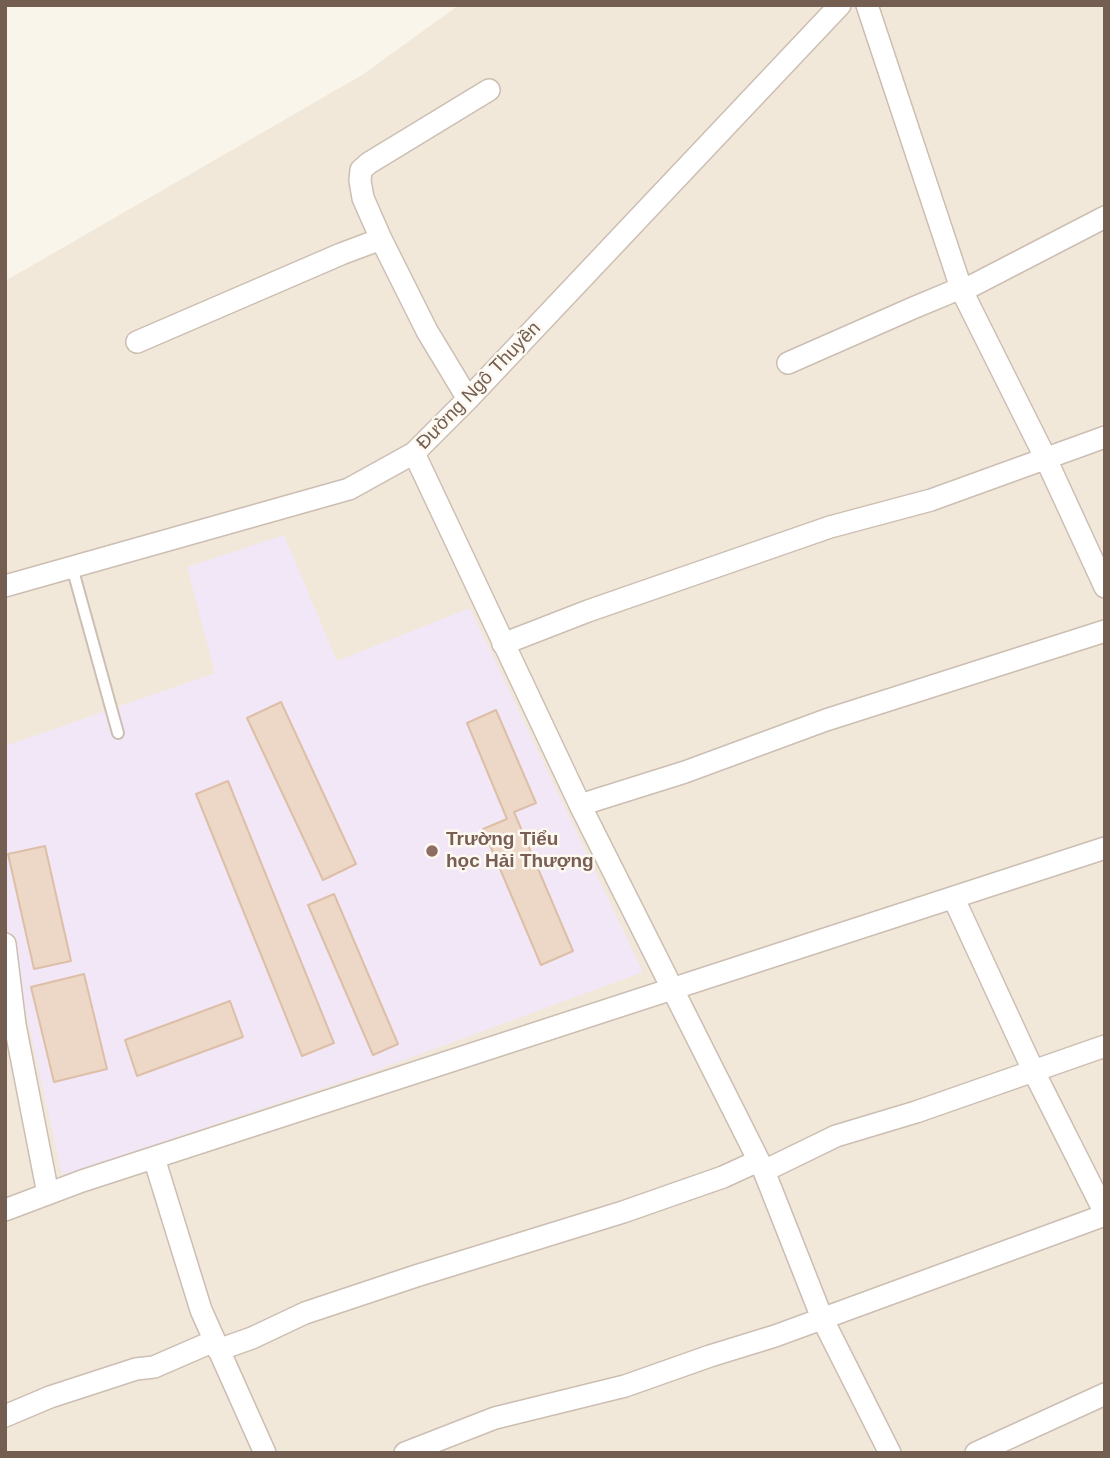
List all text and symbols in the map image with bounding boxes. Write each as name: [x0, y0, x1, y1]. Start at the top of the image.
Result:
street label: Đường Ngô Thuyền: [412, 317, 546, 455]
place label: Trường Tiểu học Hải Thượng: [446, 829, 594, 873]
marker: Trường Tiểu học Hải Thượng: [424, 843, 440, 859]

